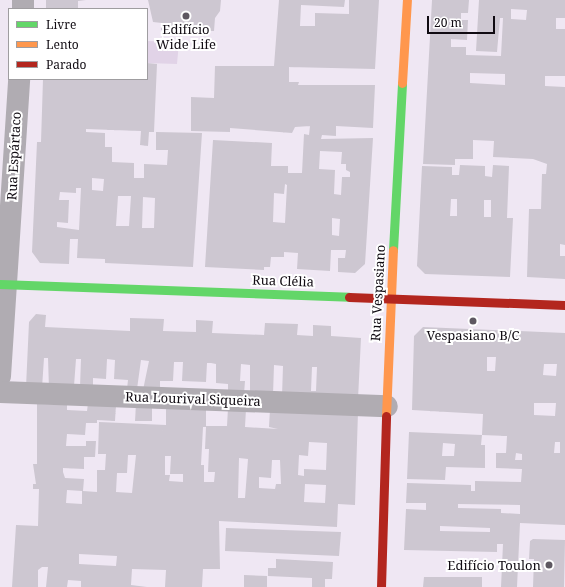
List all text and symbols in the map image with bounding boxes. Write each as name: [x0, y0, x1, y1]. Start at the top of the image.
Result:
legend: [8, 8, 148, 80]
scale bar: [429, 8, 497, 34]
marker: Edifício Wide Life: [181, 11, 191, 21]
text: 20 m: [434, 14, 462, 31]
text: Livre: [46, 16, 76, 33]
place label: Edifício Wide Life: [156, 22, 216, 53]
text: Lento: [46, 36, 79, 53]
text: Parado: [46, 56, 86, 73]
street label: Rua Espártaco: [4, 111, 24, 201]
street label: Rua Vespasiano: [368, 244, 388, 342]
street label: Rua Clélia: [252, 272, 314, 290]
marker: Vespasiano B/C: [468, 316, 478, 326]
place label: Vespasiano B/C: [427, 327, 519, 343]
street label: Rua Lourival Siqueira: [125, 389, 261, 409]
place label: Edifício Toulon: [447, 557, 541, 573]
marker: Edifício Toulon: [544, 560, 554, 570]

